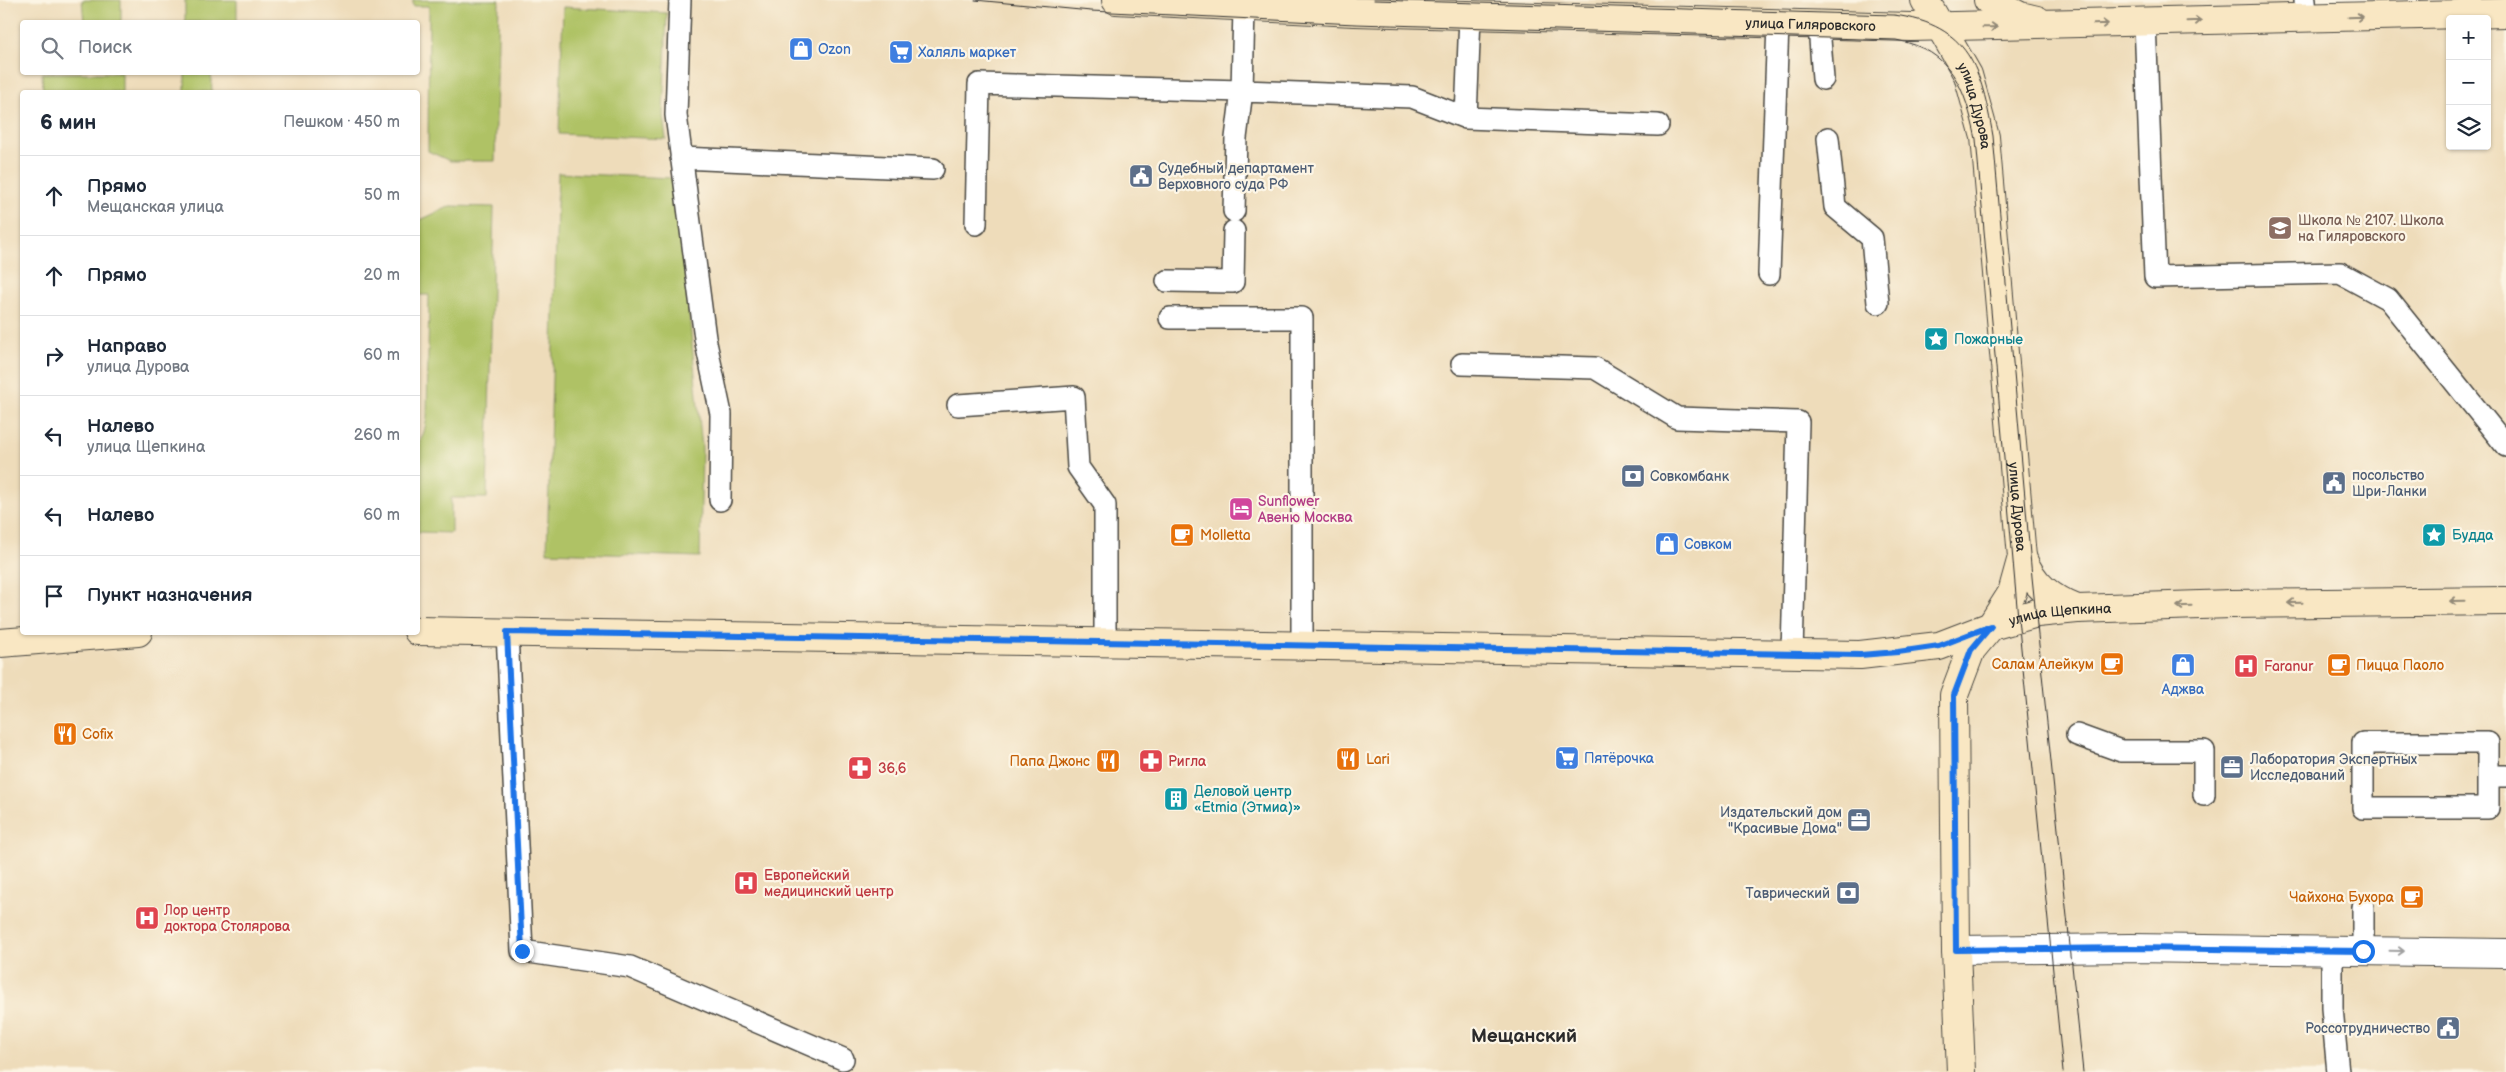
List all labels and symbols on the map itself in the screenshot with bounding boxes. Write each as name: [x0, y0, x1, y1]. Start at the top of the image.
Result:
one-way arrow: [2348, 12, 2364, 22]
street label: улица Гиляровского: [1745, 14, 1876, 35]
one-way arrow: [2186, 16, 2202, 26]
one-way arrow: [2092, 19, 2109, 29]
one-way arrow: [1982, 22, 1998, 31]
shop icon: Ozon: [788, 36, 814, 62]
supermarket icon: Халяль маркет: [888, 39, 914, 65]
place label: Ozon: [818, 41, 851, 58]
place label: Халяль маркет: [918, 44, 1017, 61]
street label: улица Дурова: [1954, 59, 1995, 151]
place label: Судебный департамент Верховного суда РФ: [1158, 160, 1314, 193]
public building icon: Судебный департамент Верховного суда РФ: [1128, 163, 1154, 189]
place label: Школа № 2107. Школа на Гиляровского: [2298, 212, 2445, 245]
school or university icon: Школа № 2107. Школа на Гиляровского: [2267, 215, 2293, 241]
place icon: Пожарные: [1923, 326, 1949, 352]
place label: Пожарные: [1954, 331, 2023, 348]
street label: улица Дурова: [2005, 461, 2030, 553]
bank icon: Совкомбанк: [1620, 463, 1646, 489]
place label: посольство Шри-Ланки: [2352, 467, 2427, 500]
place label: Совкомбанк: [1650, 468, 1730, 485]
public building icon: посольство Шри-Ланки: [2321, 470, 2347, 496]
place label: Sunflower Авеню Москва: [1257, 493, 1353, 526]
hotel icon: Sunflower Авеню Москва: [1228, 496, 1254, 522]
cafe icon: Molletta: [1169, 522, 1195, 548]
place icon: Будда: [2421, 522, 2447, 548]
place label: Molletta: [1200, 527, 1251, 544]
place label: Будда: [2452, 527, 2494, 544]
shop icon: Совком: [1654, 531, 1680, 557]
place label: Совком: [1684, 536, 1732, 553]
one-way arrow: [2450, 596, 2466, 606]
street label: улица Щепкина: [2007, 599, 2112, 629]
one-way arrow: [2287, 599, 2303, 608]
one-way arrow: [2176, 601, 2192, 611]
cafe icon: Салам Алейкум: [2099, 651, 2125, 677]
shop icon: Аджва: [2170, 652, 2196, 678]
cafe icon: Пицца Паоло: [2326, 652, 2352, 678]
hospital icon: Faranur: [2233, 653, 2259, 679]
place label: Салам Алейкум: [1992, 656, 2094, 673]
place label: Пицца Паоло: [2356, 657, 2444, 674]
place label: Faranur: [2264, 658, 2314, 675]
place label: Аджва: [2161, 681, 2205, 698]
restaurant icon: Cofix: [52, 721, 78, 747]
place label: Cofix: [82, 726, 114, 743]
supermarket icon: Пятёрочка: [1554, 745, 1580, 771]
restaurant icon: Lari: [1335, 746, 1361, 772]
restaurant icon: Папа Джонс: [1095, 748, 1121, 774]
pharmacy icon: Ригла: [1138, 748, 1164, 774]
place label: Пятёрочка: [1584, 750, 1655, 767]
place label: Lari: [1366, 751, 1390, 768]
place label: Лаборатория Экспертных Исследований: [2249, 751, 2418, 784]
place label: Папа Джонс: [1010, 753, 1090, 770]
place label: Ригла: [1168, 753, 1207, 770]
office icon: Лаборатория Экспертных Исследований: [2219, 754, 2245, 780]
pharmacy icon: 36,6: [847, 755, 873, 781]
place label: 36,6: [878, 760, 907, 777]
place label: Деловой центр «Etmia (Этмиа)»: [1194, 783, 1301, 816]
building icon: Деловой центр «Etmia (Этмиа)»: [1163, 786, 1189, 812]
place label: Издательский дом "Красивые Дома": [1720, 804, 1842, 837]
office icon: Издательский дом "Красивые Дома": [1846, 807, 1872, 833]
place label: Европейский медицинский центр: [764, 867, 894, 900]
hospital icon: Европейский медицинский центр: [733, 870, 759, 896]
bank icon: Таврический: [1835, 880, 1861, 906]
cafe icon: Чайхона Бухора: [2399, 884, 2425, 910]
place label: Таврический: [1745, 885, 1830, 902]
place label: Чайхона Бухора: [2289, 889, 2395, 906]
place label: Лор центр доктора Столярова: [163, 902, 291, 935]
hospital icon: Лор центр доктора Столярова: [134, 905, 160, 931]
route end: [511, 940, 534, 963]
route start: [2352, 940, 2375, 963]
one-way arrow: [2389, 946, 2405, 956]
public building icon: Россотрудничество: [2435, 1015, 2461, 1041]
place label: Россотрудничество: [2305, 1020, 2430, 1037]
district label: Мещанский: [1471, 1025, 1577, 1048]

